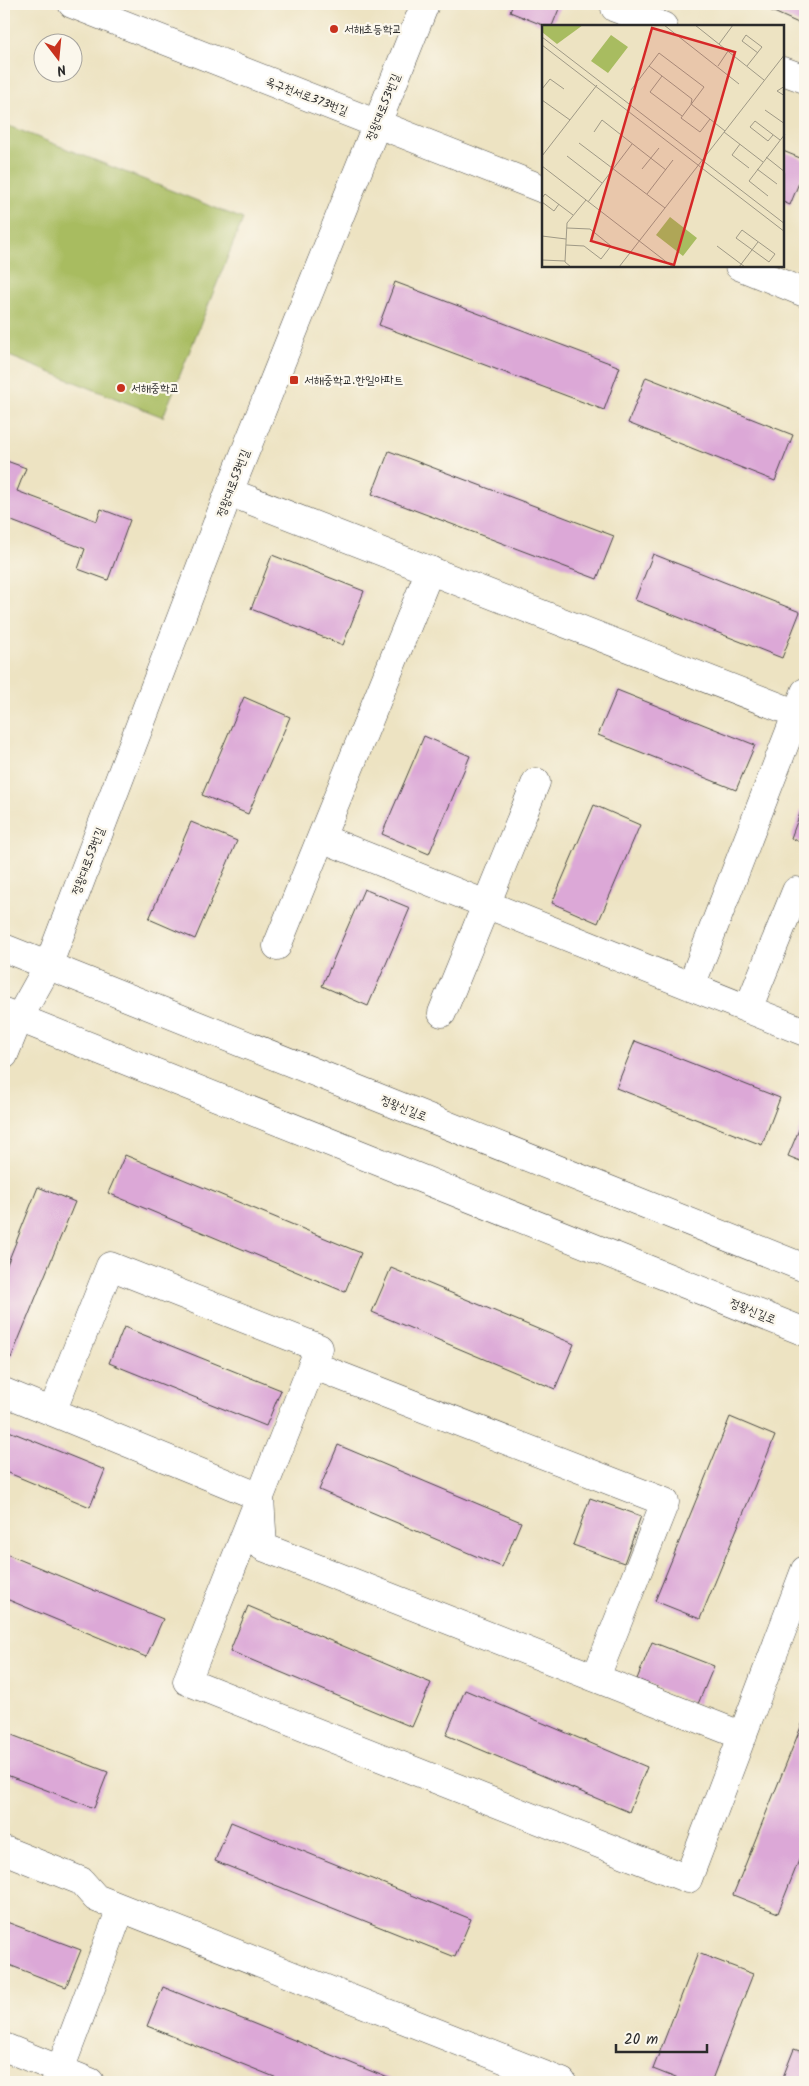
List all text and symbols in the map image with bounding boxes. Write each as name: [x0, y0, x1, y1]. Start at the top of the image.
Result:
place label: 서해초등학교: [344, 20, 402, 39]
marker: 서해초등학교: [328, 23, 340, 35]
inset map: [542, 25, 784, 268]
north arrow: [32, 32, 82, 82]
text: N: [54, 58, 69, 81]
street label: 정왕대로53번길: [361, 70, 406, 144]
street label: 옥구천서로373번길: [263, 72, 351, 121]
place label: 서해중학교.한일아파트: [304, 371, 403, 390]
marker: 서해중학교.한일아파트: [288, 374, 300, 386]
place label: 서해중학교: [131, 379, 179, 398]
marker: 서해중학교: [115, 382, 127, 394]
street label: 정왕대로53번길: [212, 446, 255, 520]
street label: 정왕대로53번길: [67, 824, 110, 898]
street label: 정왕신길로: [378, 1091, 430, 1126]
street label: 정왕신길로: [727, 1294, 779, 1329]
scale bar: [616, 2021, 708, 2053]
text: 20 m: [624, 2028, 658, 2052]

